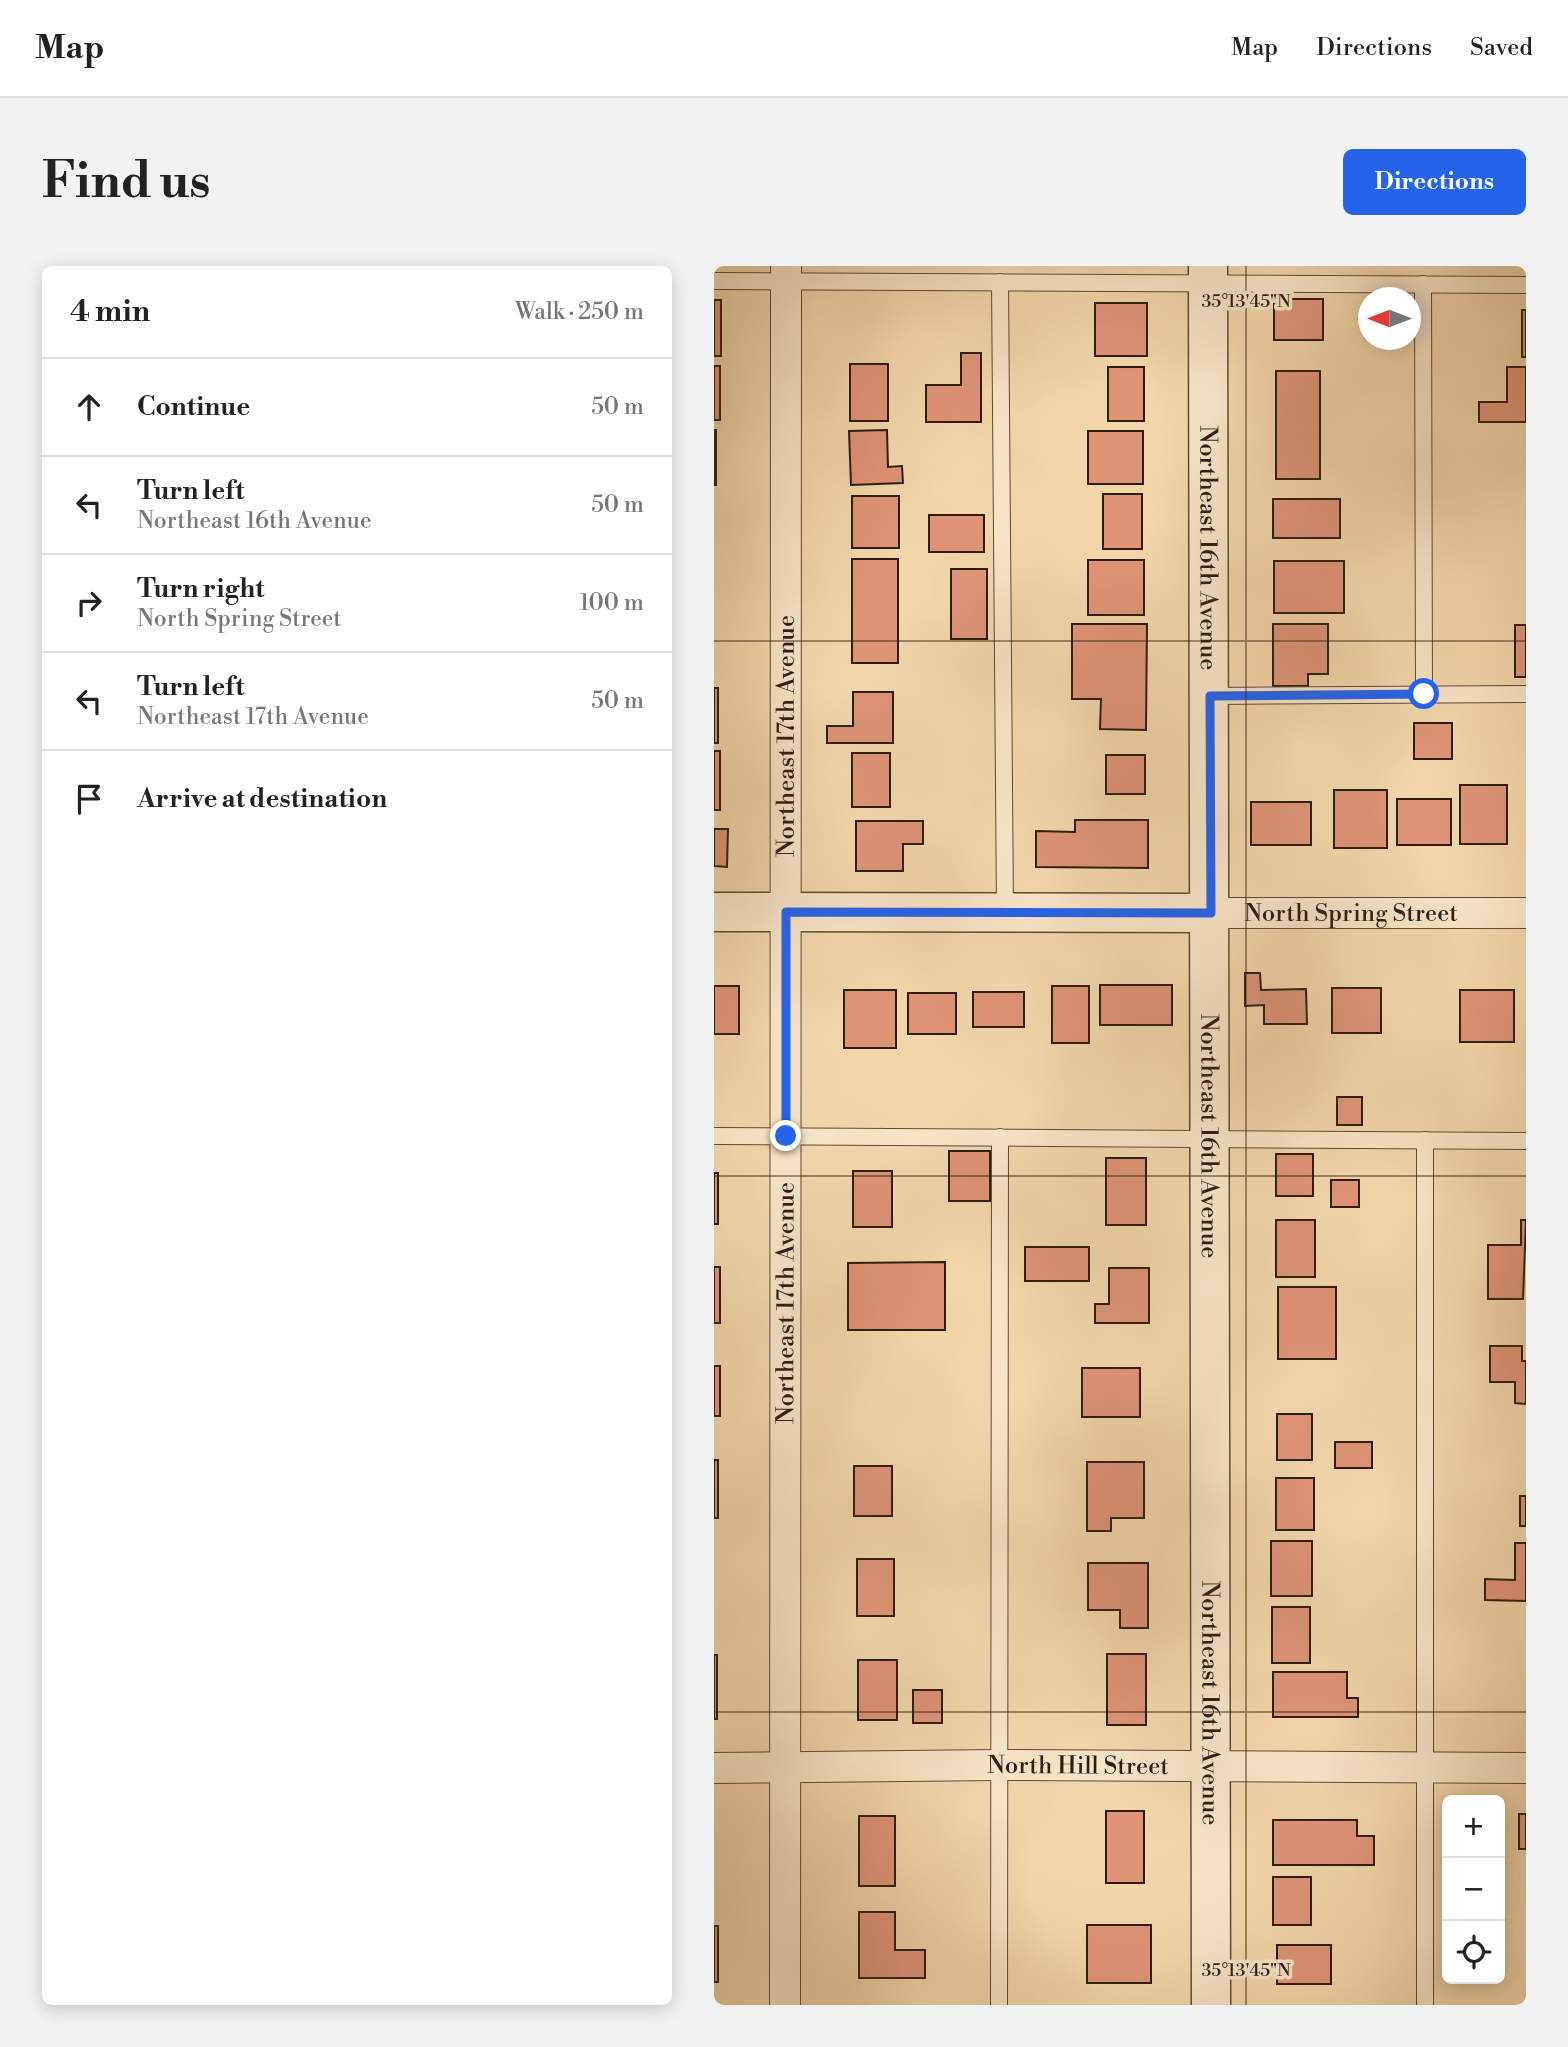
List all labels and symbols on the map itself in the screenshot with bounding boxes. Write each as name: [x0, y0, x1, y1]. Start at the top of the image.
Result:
north arrow: [1358, 287, 1421, 350]
text: 35°13'45"N: [1201, 290, 1291, 313]
street label: Northeast 16th Avenue: [1192, 426, 1223, 670]
street label: Northeast 17th Avenue: [772, 615, 802, 857]
route start: [1408, 678, 1439, 709]
street label: North Spring Street: [1244, 899, 1458, 929]
street label: Northeast 16th Avenue: [1193, 1014, 1224, 1258]
route end: [770, 1120, 801, 1151]
street label: Northeast 17th Avenue: [771, 1182, 801, 1424]
street label: Northeast 16th Avenue: [1194, 1581, 1225, 1825]
street label: North Hill Street: [987, 1751, 1169, 1782]
text: 35°13'45"N: [1201, 1959, 1291, 1982]

